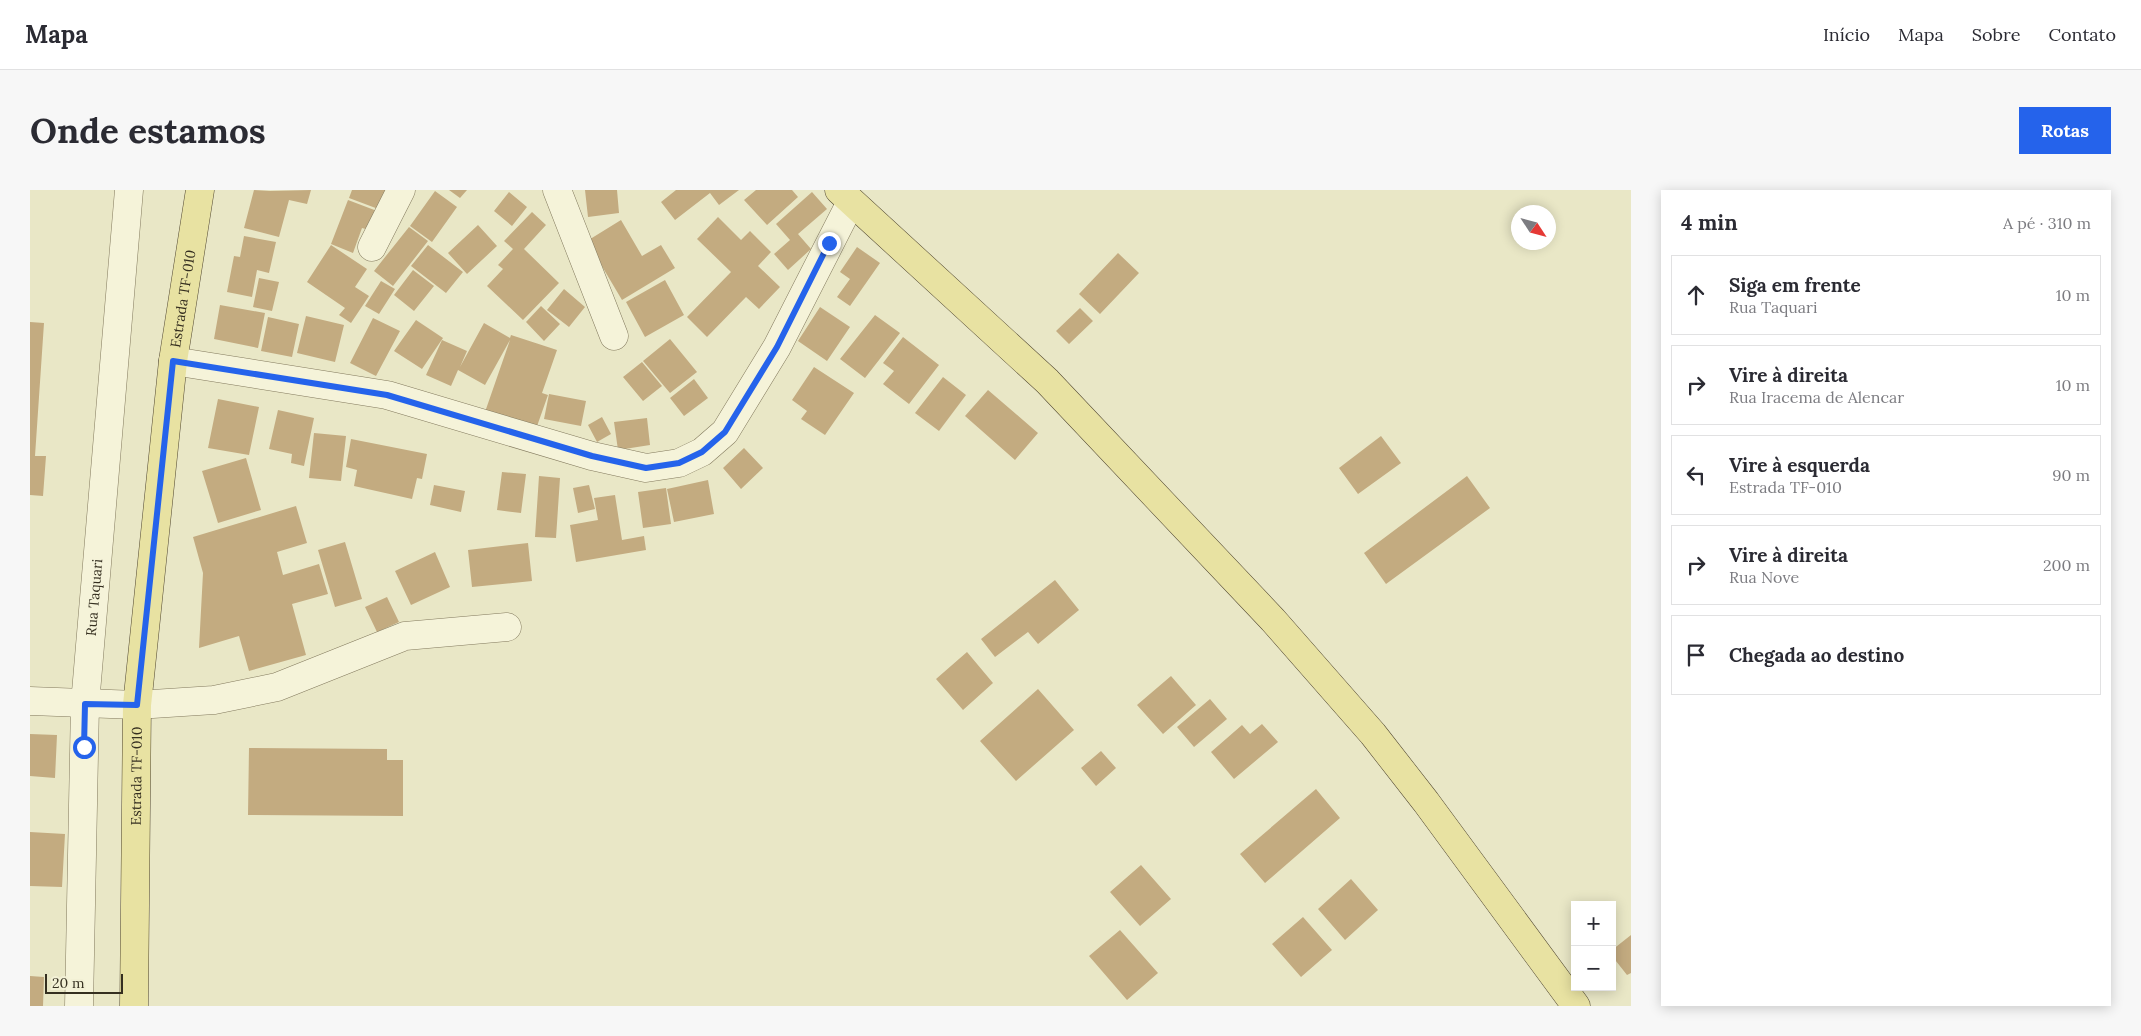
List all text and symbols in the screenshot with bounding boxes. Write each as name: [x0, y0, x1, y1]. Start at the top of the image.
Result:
text: Mapa: [25, 19, 88, 50]
text: Início: [1823, 23, 1870, 46]
text: Mapa: [1898, 23, 1944, 46]
text: Sobre: [1972, 23, 2021, 46]
text: Contato: [2049, 23, 2116, 46]
button: Rotas: [2019, 107, 2111, 154]
text: Onde estamos: [30, 108, 266, 153]
north arrow: [1511, 205, 1556, 250]
text: 4 min: [1681, 209, 1738, 236]
text: A pé · 310 m: [2003, 213, 2091, 233]
route end: [818, 232, 841, 255]
street label: Estrada TF-010: [166, 248, 199, 349]
text: Siga em frente: [1729, 273, 1861, 297]
icon: ahead: [1682, 281, 1710, 309]
text: 10 m: [2056, 285, 2090, 305]
text: Rua Taquari: [1729, 297, 1818, 317]
text: Vire à direita: [1729, 363, 1848, 387]
icon: right: [1682, 371, 1710, 399]
text: 10 m: [2056, 375, 2090, 395]
text: Rua Iracema de Alencar: [1729, 387, 1904, 407]
text: Vire à esquerda: [1729, 453, 1870, 477]
icon: left: [1682, 461, 1710, 489]
text: 90 m: [2052, 465, 2090, 485]
text: Estrada TF-010: [1729, 477, 1842, 497]
text: Vire à direita: [1729, 543, 1848, 567]
icon: right: [1682, 551, 1710, 579]
text: 200 m: [2043, 555, 2090, 575]
street label: Rua Taquari: [82, 558, 106, 637]
text: Rua Nove: [1729, 567, 1799, 587]
icon: arrive: [1682, 641, 1710, 669]
text: Chegada ao destino: [1729, 643, 1904, 667]
street label: Estrada TF-010: [127, 726, 146, 826]
route start: [73, 736, 96, 759]
map controls: [1571, 901, 1616, 991]
button: +: [1571, 901, 1616, 946]
button: −: [1571, 946, 1616, 991]
scale bar: [45, 971, 122, 994]
text: 20 m: [52, 974, 84, 992]

